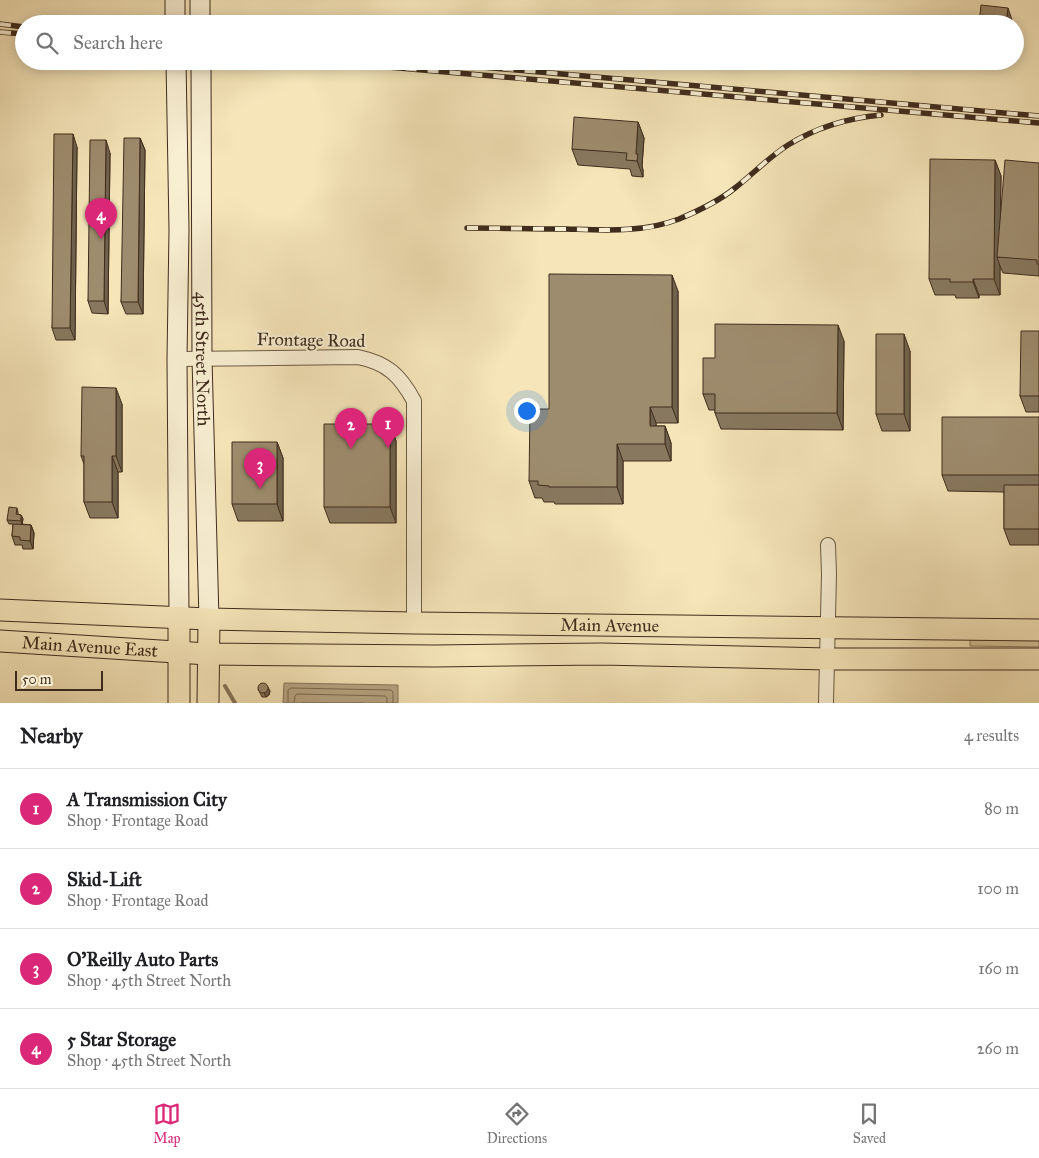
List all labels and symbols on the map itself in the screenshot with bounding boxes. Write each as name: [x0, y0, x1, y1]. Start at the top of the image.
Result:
pin: 4: [85, 198, 117, 239]
street label: 45th Street North: [191, 292, 215, 427]
street label: Frontage Road: [256, 328, 366, 353]
your location: [514, 398, 540, 424]
pin: 1: [372, 407, 404, 448]
pin: 2: [335, 408, 367, 449]
pin: 3: [244, 448, 276, 489]
street label: Main Avenue: [560, 614, 659, 637]
street label: Main Avenue East: [21, 631, 159, 662]
scale bar: [15, 668, 102, 691]

